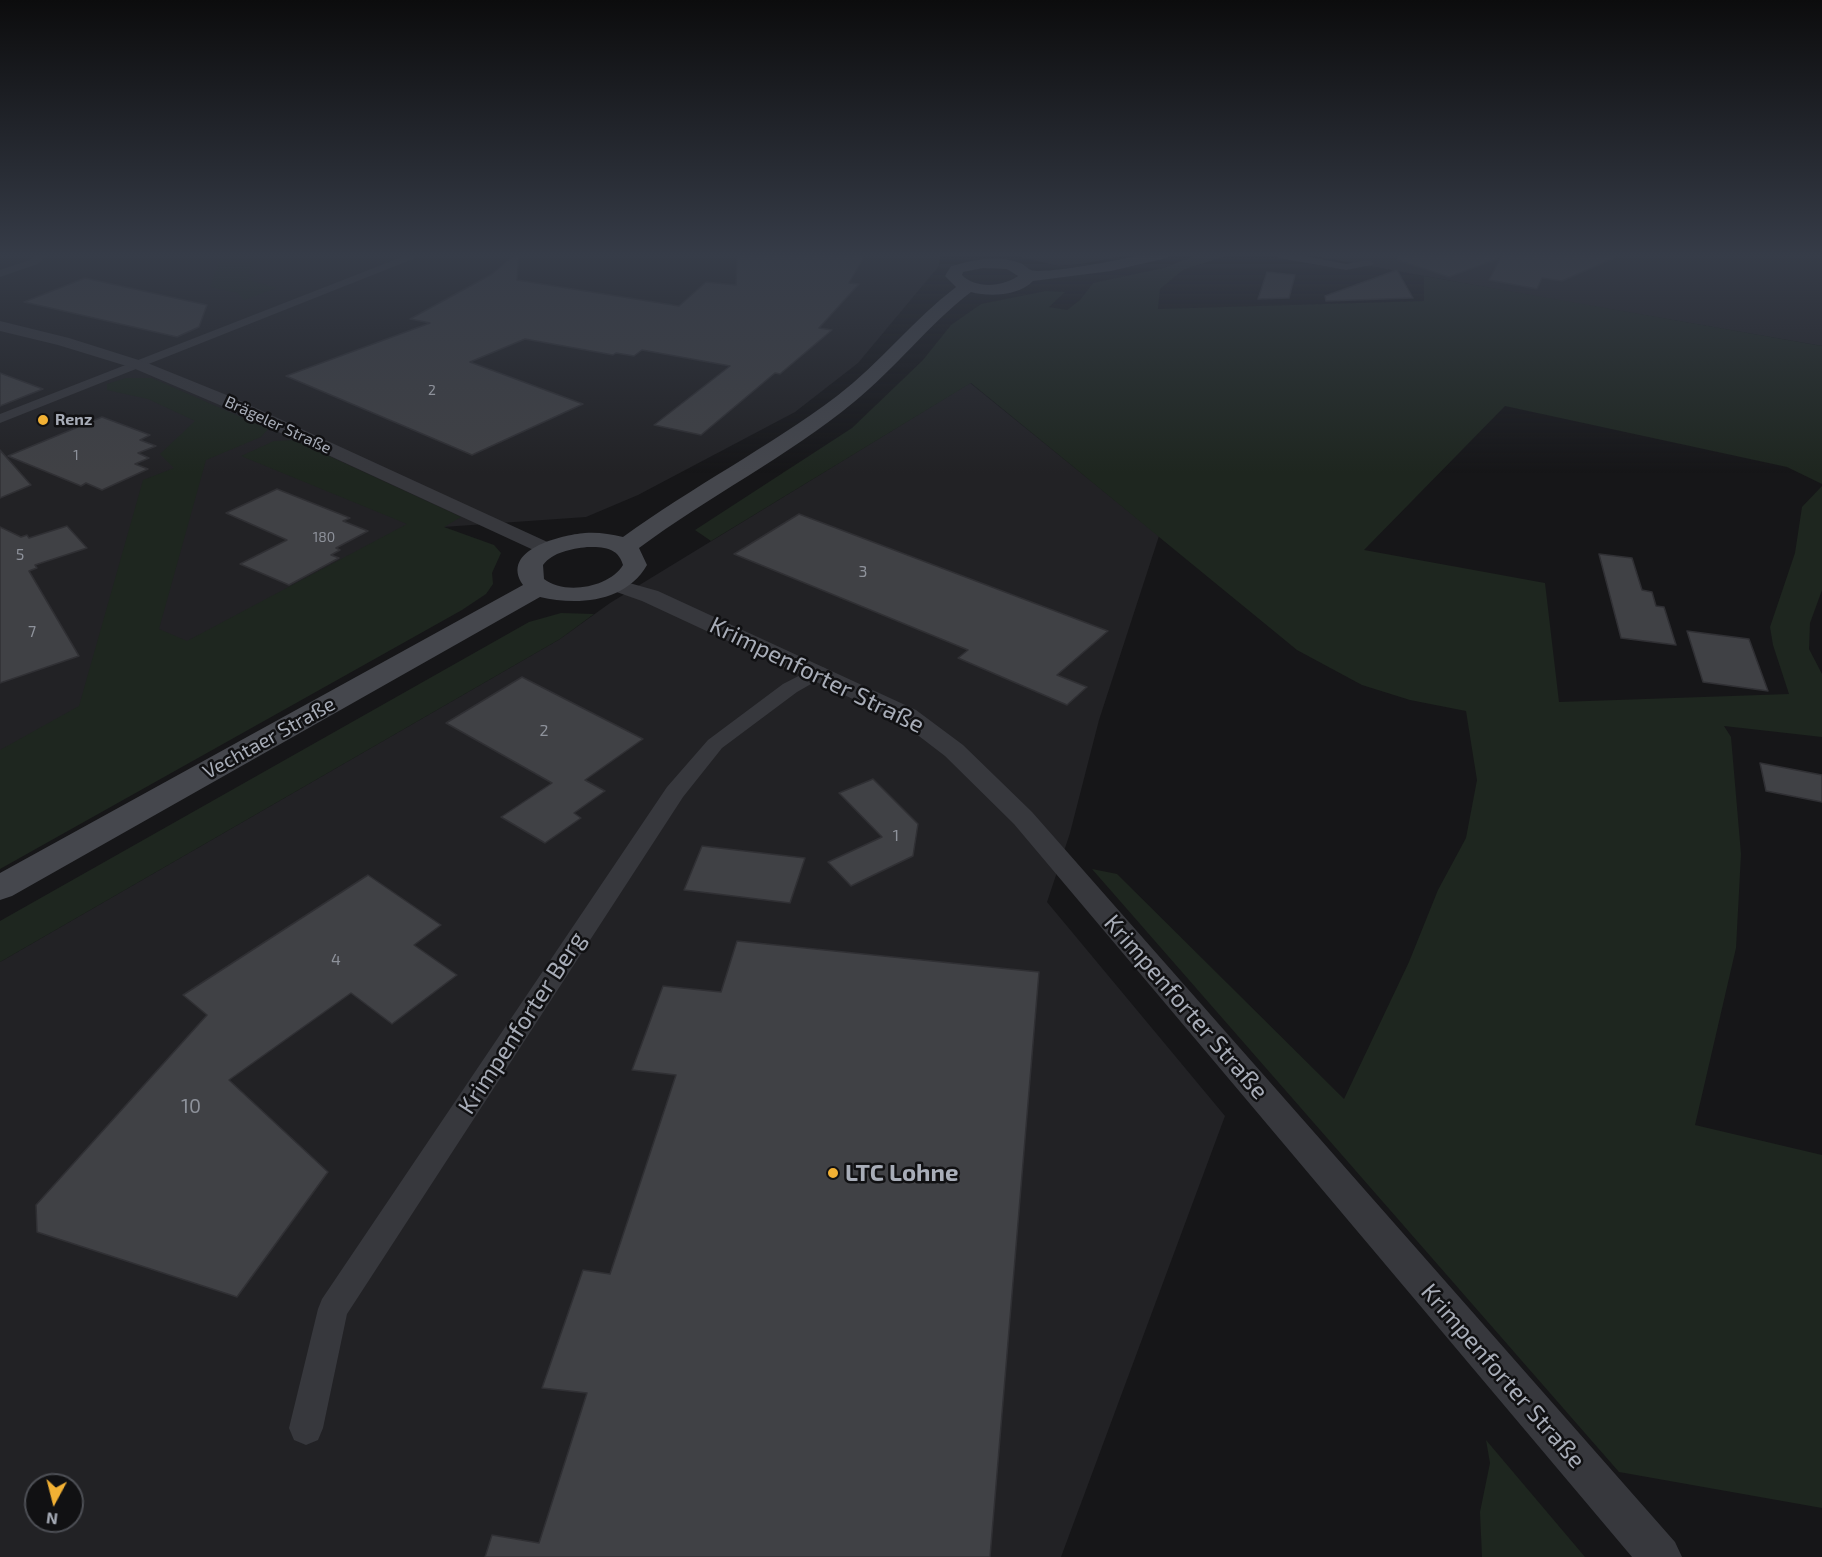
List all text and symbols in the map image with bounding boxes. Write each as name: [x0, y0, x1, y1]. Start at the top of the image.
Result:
house number: 2: [428, 382, 436, 398]
street label: Brägeler Straße: [222, 392, 334, 458]
place label: Renz: [55, 410, 92, 430]
marker: Renz: [36, 413, 50, 427]
house number: 1: [73, 447, 79, 463]
house number: 180: [313, 529, 335, 545]
house number: 5: [16, 545, 24, 565]
house number: 3: [859, 562, 867, 582]
street label: Krimpenforter Straße: [705, 611, 929, 739]
house number: 7: [28, 622, 36, 642]
street label: Vechtaer Straße: [199, 692, 339, 784]
house number: 2: [540, 721, 548, 741]
house number: 1: [893, 826, 899, 846]
street label: Krimpenforter Straße: [1098, 909, 1274, 1105]
street label: Krimpenforter Berg: [452, 927, 592, 1119]
house number: 4: [331, 950, 341, 970]
house number: 10: [181, 1094, 201, 1118]
place label: LTC Lohne: [845, 1159, 958, 1187]
marker: LTC Lohne: [826, 1166, 840, 1180]
street label: Krimpenforter Straße: [1415, 1278, 1591, 1474]
north arrow: [24, 1473, 84, 1533]
text: N: [45, 1509, 59, 1530]

